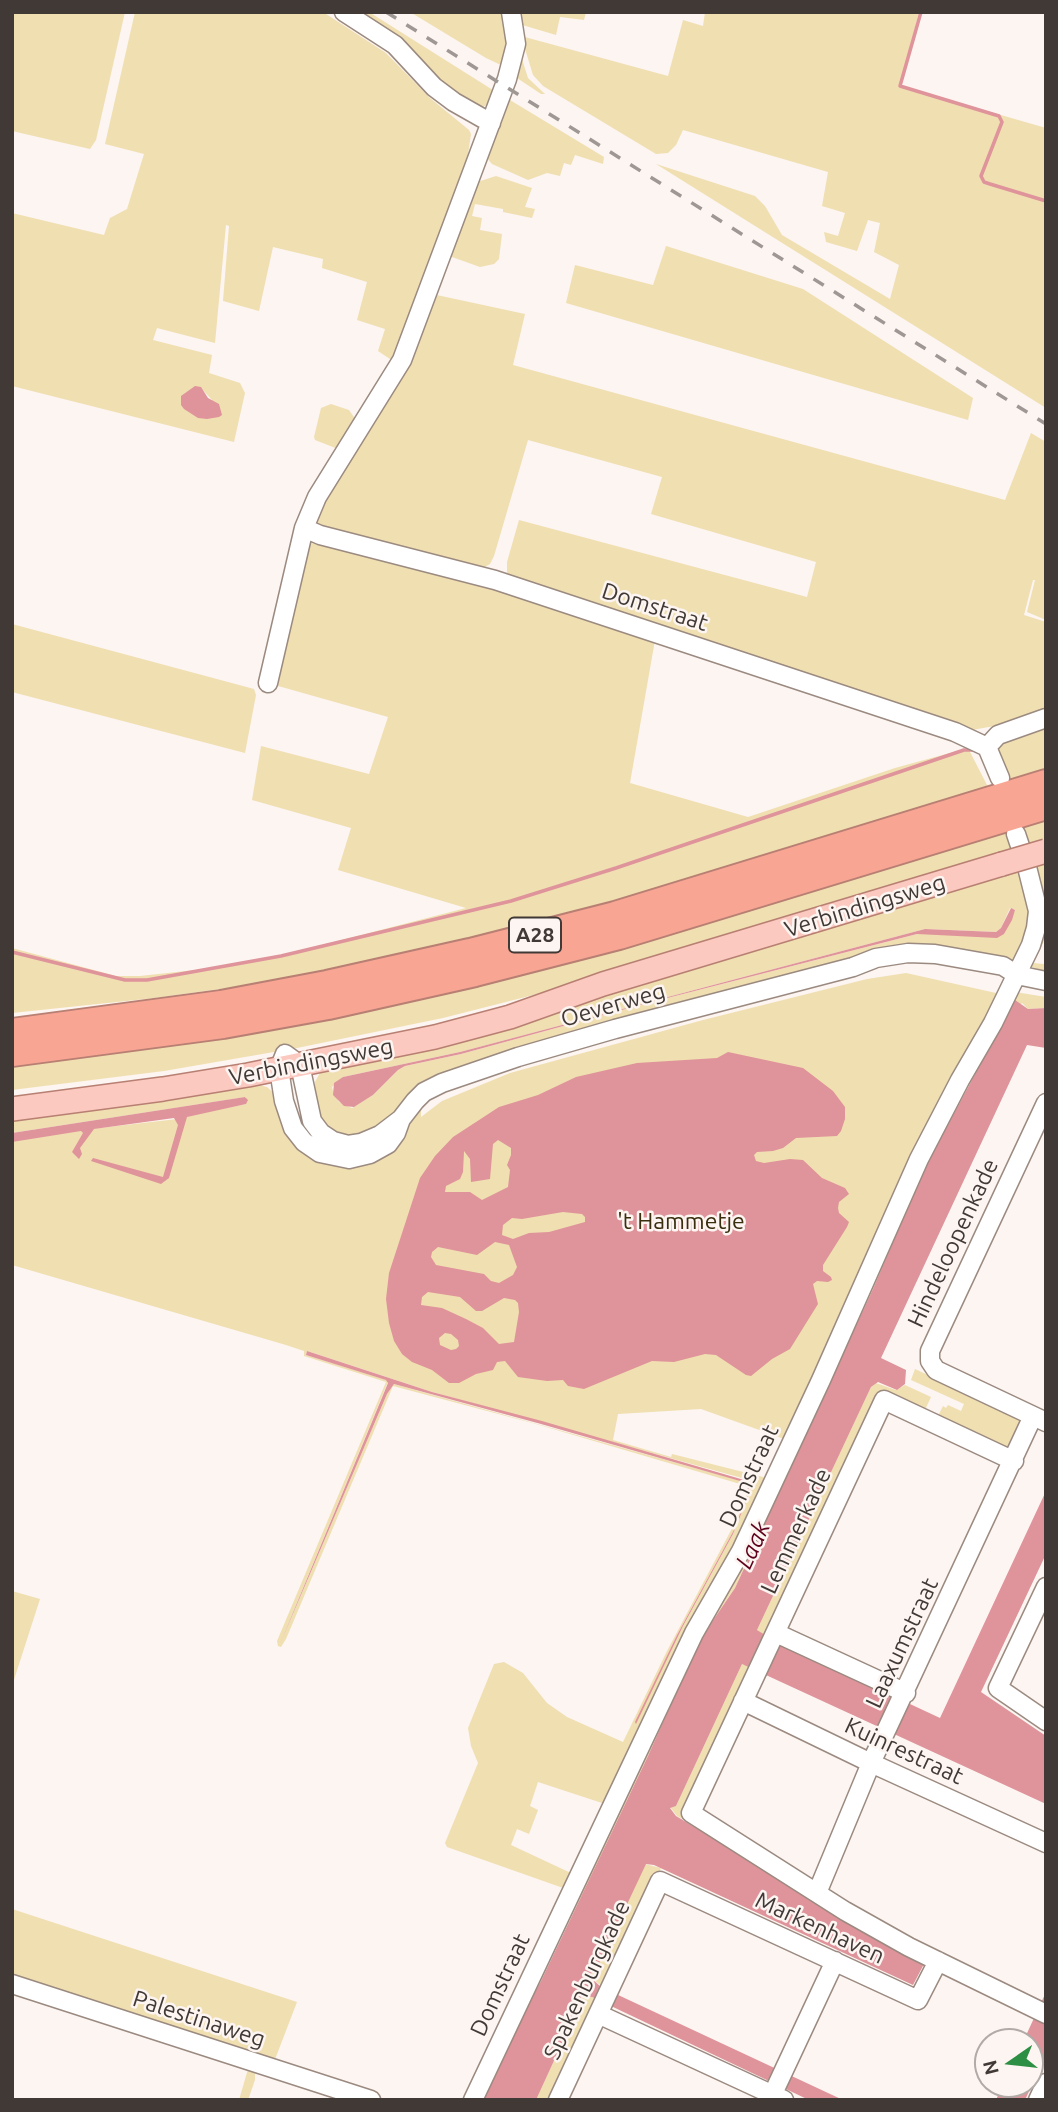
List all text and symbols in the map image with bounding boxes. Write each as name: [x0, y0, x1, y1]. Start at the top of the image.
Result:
street label: Domstraat: [598, 577, 712, 637]
street label: Verbindingsweg: [781, 868, 949, 944]
road number: A28: [509, 918, 561, 953]
street label: Oeverweg: [558, 977, 668, 1033]
street label: Verbindingsweg: [227, 1033, 395, 1091]
street label: Hindeloopenkade: [902, 1154, 1004, 1332]
park label: 't Hammetje: [617, 1207, 745, 1235]
street label: Domstraat: [713, 1420, 785, 1532]
street label: Lemmerkade: [755, 1464, 837, 1598]
water label: Laak: [730, 1517, 776, 1573]
street label: Laaxumstraat: [860, 1574, 944, 1712]
street label: Kuinrestraat: [840, 1712, 968, 1790]
street label: Markenhaven: [751, 1886, 889, 1970]
street label: Spakenburgkade: [538, 1896, 636, 2064]
street label: Domstraat: [464, 1929, 536, 2041]
street label: Palestinaweg: [129, 1985, 269, 2053]
north arrow: [974, 2028, 1044, 2098]
text: N: [978, 2058, 1003, 2077]

